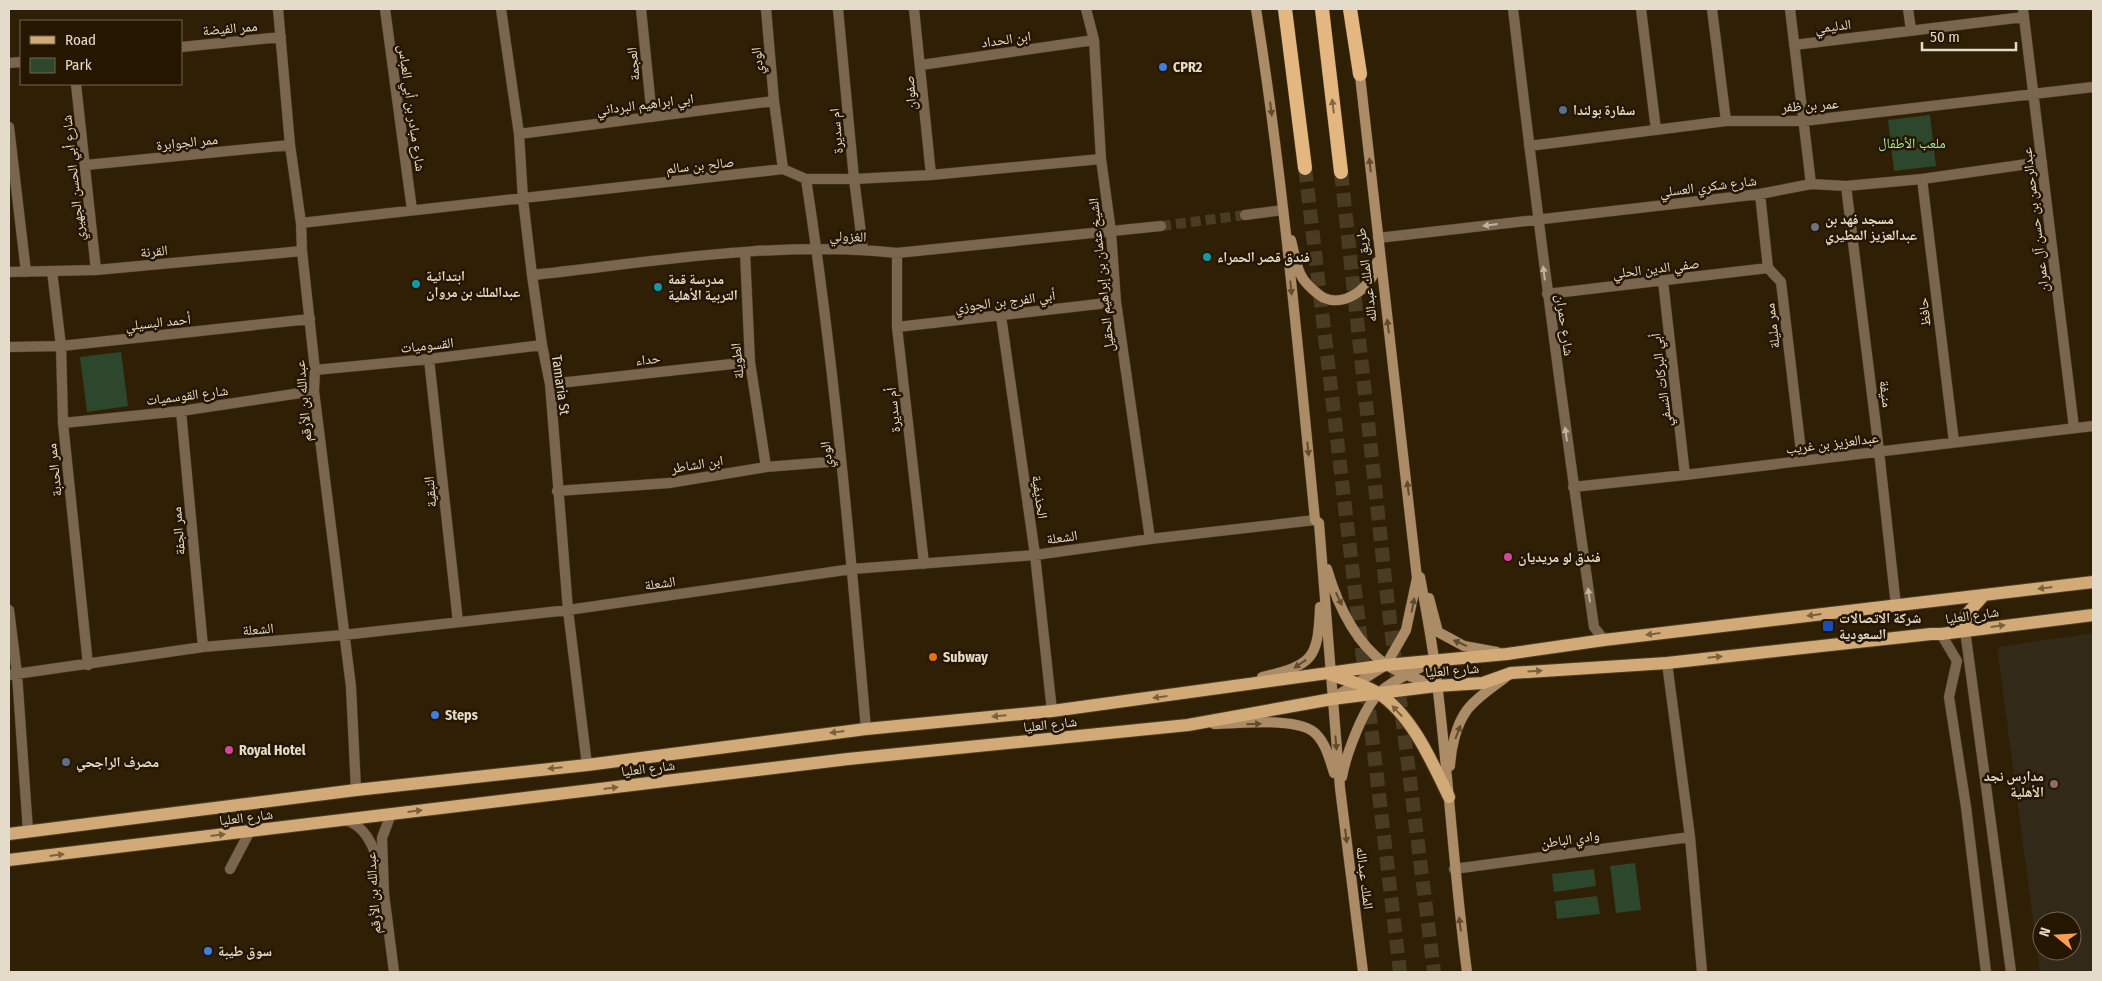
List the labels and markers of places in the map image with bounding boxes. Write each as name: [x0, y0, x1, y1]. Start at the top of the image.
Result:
place label: CPR2: [1173, 59, 1203, 76]
marker: CPR2: [1157, 61, 1169, 73]
place label: سفارة بولندا: [1573, 102, 1636, 119]
marker: سفارة بولندا: [1557, 104, 1569, 116]
place label: مسجد فهد بن عبدالعزيز المطيري: [1825, 211, 1917, 246]
marker: مسجد فهد بن عبدالعزيز المطيري: [1809, 221, 1821, 233]
place label: فندق قصر الحمراء: [1217, 249, 1310, 266]
marker: فندق قصر الحمراء: [1201, 251, 1213, 263]
place label: ابتدائية عبدالملك بن مروان: [426, 268, 520, 301]
place label: مدرسة قمة التربية الأهلية: [668, 271, 738, 304]
marker: ابتدائية عبدالملك بن مروان: [410, 278, 422, 290]
marker: مدرسة قمة التربية الأهلية: [652, 281, 664, 293]
place label: فندق لو مريديان: [1518, 549, 1601, 566]
marker: فندق لو مريديان: [1502, 551, 1514, 563]
place label: شركة الاتصالات السعودية: [1839, 610, 1921, 643]
marker: شركة الاتصالات السعودية: [1821, 619, 1835, 633]
place label: Subway: [943, 649, 988, 666]
marker: Subway: [927, 651, 939, 663]
place label: Steps: [445, 707, 478, 724]
marker: Steps: [429, 709, 441, 721]
place label: Royal Hotel: [239, 742, 306, 759]
marker: Royal Hotel: [223, 744, 235, 756]
place label: مصرف الراجحي: [76, 754, 159, 773]
marker: مصرف الراجحي: [60, 756, 72, 768]
place label: مدارس نجد الأهلية: [1984, 768, 2044, 801]
marker: مدارس نجد الأهلية: [2048, 778, 2060, 790]
place label: سوق طيبة: [218, 943, 272, 960]
marker: سوق طيبة: [202, 945, 214, 957]

